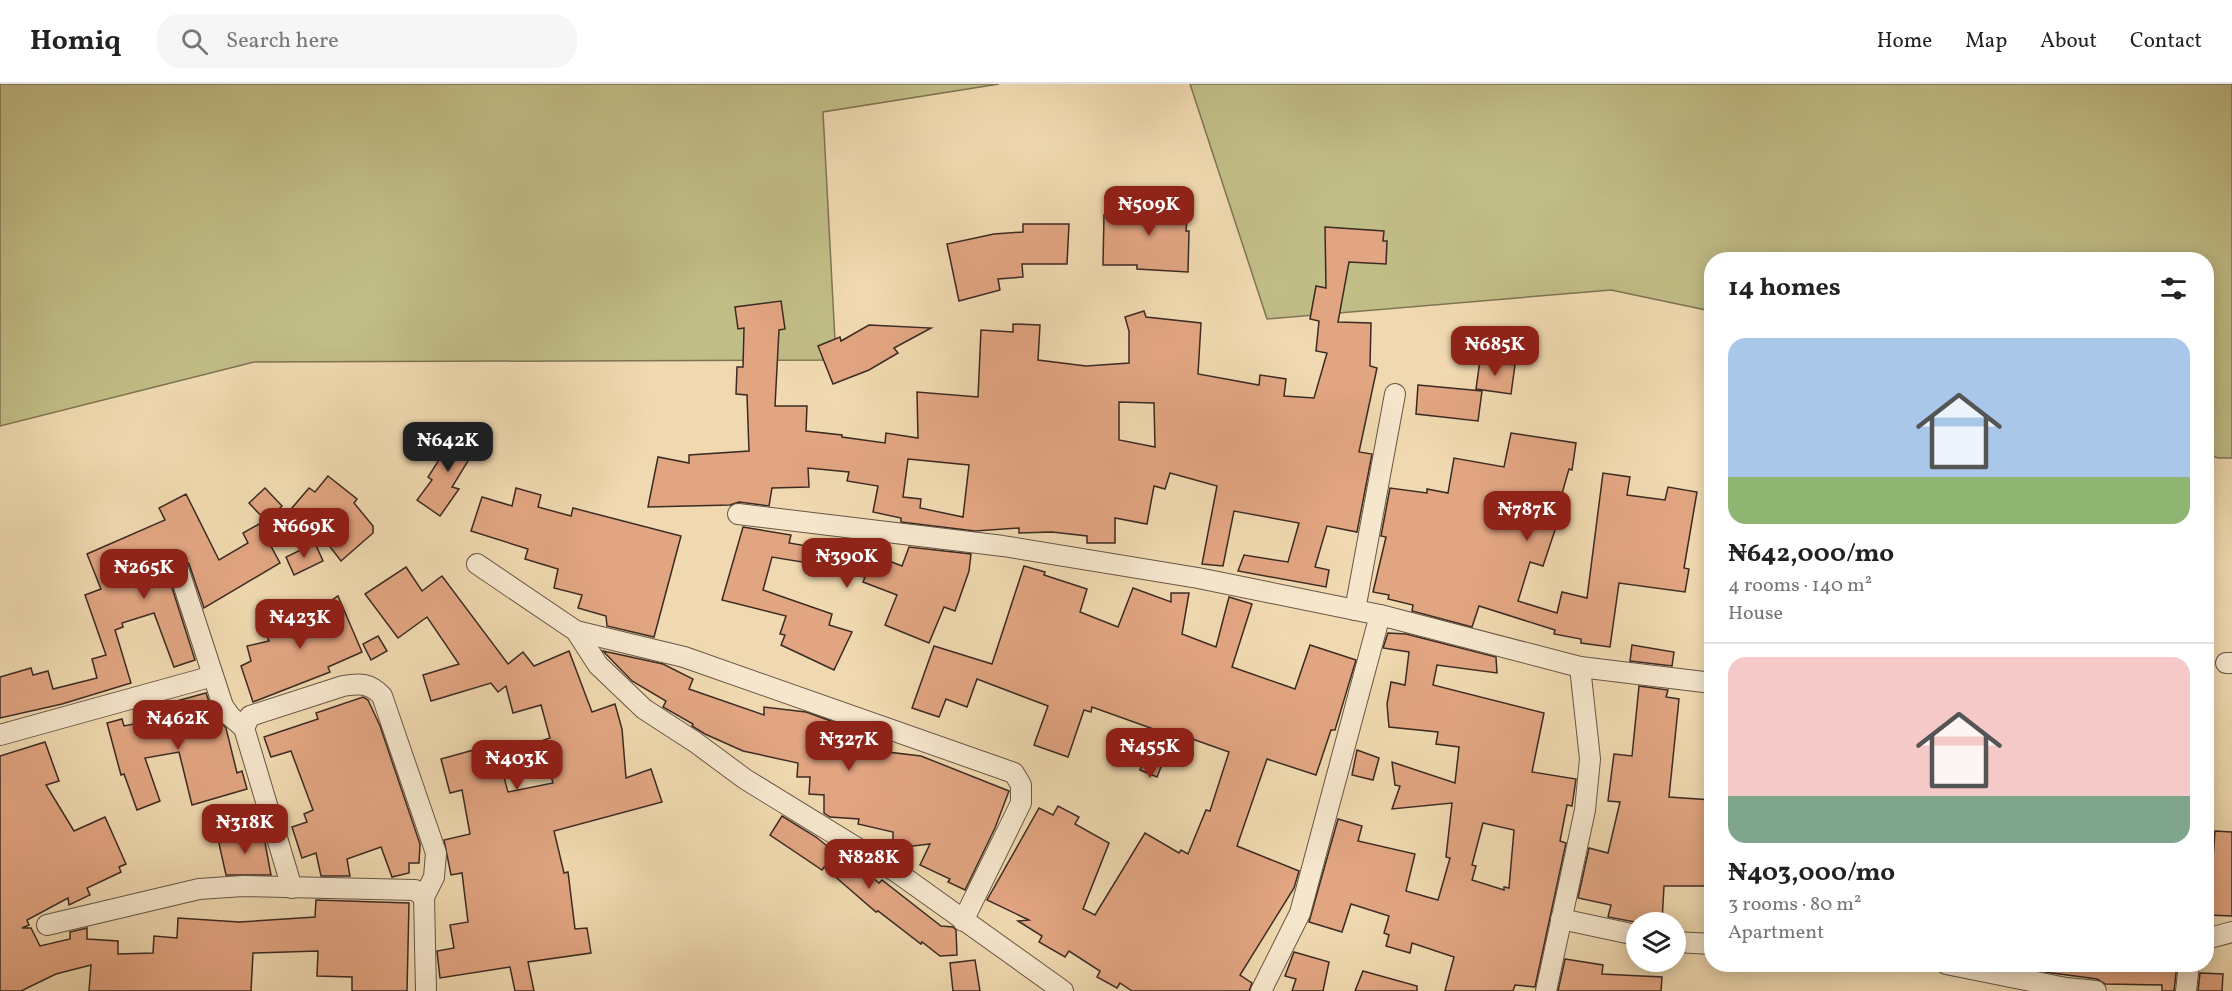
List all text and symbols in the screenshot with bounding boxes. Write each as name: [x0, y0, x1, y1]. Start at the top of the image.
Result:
search box: [157, 14, 577, 68]
text: Homiq: [30, 22, 121, 61]
icon: search: [178, 25, 211, 58]
text: Search here: [226, 26, 339, 57]
text: Home: [1877, 27, 1932, 56]
text: Map: [1965, 27, 2007, 56]
text: About: [2040, 27, 2097, 56]
text: Contact: [2130, 27, 2202, 56]
pin: ₦509K: [1107, 186, 1191, 237]
text: ₦509K: [1118, 191, 1180, 219]
text: 14 homes: [1728, 270, 1841, 306]
icon: filters: [2157, 272, 2190, 305]
pin: ₦685K: [1453, 326, 1537, 377]
text: ₦685K: [1465, 331, 1525, 359]
icon: home: [1905, 377, 2013, 485]
pin: ₦642K: [406, 422, 490, 473]
text: ₦642K: [417, 427, 479, 455]
pin: ₦787K: [1485, 491, 1569, 542]
text: ₦787K: [1498, 496, 1556, 524]
pin: ₦669K: [262, 508, 346, 559]
text: ₦669K: [273, 513, 335, 541]
text: ₦642,000/mo: [1728, 536, 1894, 572]
pin: ₦390K: [805, 538, 889, 589]
text: ₦390K: [816, 543, 878, 571]
pin: ₦265K: [102, 549, 186, 600]
text: ₦265K: [114, 554, 174, 582]
text: 4 rooms · 140 m²: [1728, 572, 1872, 600]
pin: ₦423K: [258, 599, 342, 650]
text: House: [1728, 600, 1783, 628]
text: ₦423K: [269, 604, 331, 632]
icon: home: [1905, 696, 2013, 804]
pin: ₦462K: [136, 700, 220, 751]
text: ₦462K: [147, 705, 209, 733]
pin: ₦327K: [807, 721, 891, 772]
text: ₦327K: [820, 726, 878, 754]
pin: ₦455K: [1108, 728, 1192, 779]
text: ₦455K: [1120, 733, 1180, 761]
pin: ₦403K: [475, 740, 559, 791]
text: ₦403K: [486, 745, 549, 773]
pin: ₦318K: [203, 804, 287, 855]
text: ₦318K: [216, 809, 274, 837]
pin: ₦828K: [827, 839, 911, 890]
text: ₦828K: [839, 844, 900, 872]
text: ₦403,000/mo: [1728, 855, 1895, 891]
text: 3 rooms · 80 m²: [1728, 891, 1861, 919]
map controls: [1626, 912, 1686, 972]
button: layers: [1626, 912, 1686, 972]
text: Apartment: [1728, 919, 1824, 947]

